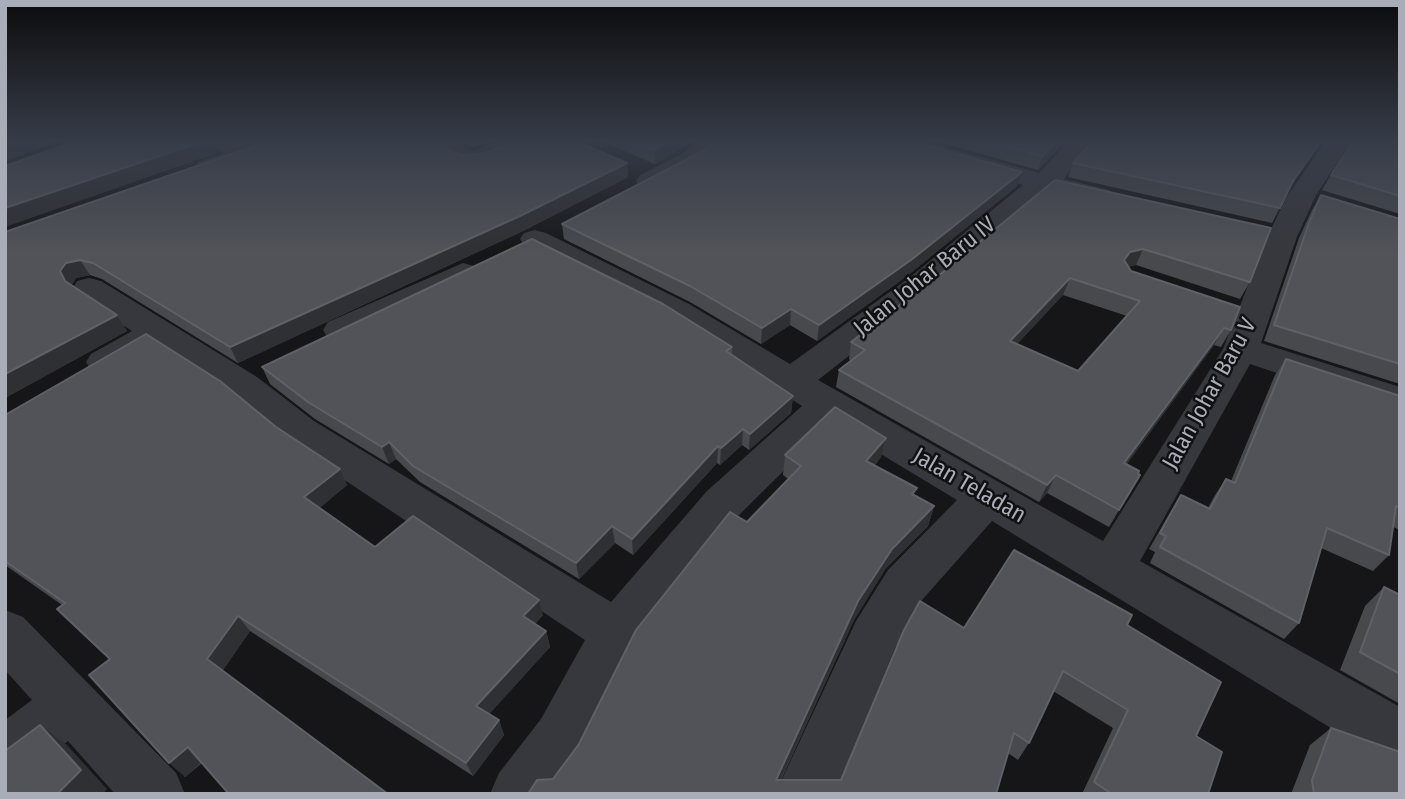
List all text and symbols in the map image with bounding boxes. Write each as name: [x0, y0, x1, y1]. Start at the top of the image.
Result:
street label: Jalan Johar Baru IV: [849, 211, 1001, 343]
street label: Jalan Johar Baru V: [1157, 314, 1263, 474]
street label: Jalan Teladan: [908, 443, 1030, 529]

